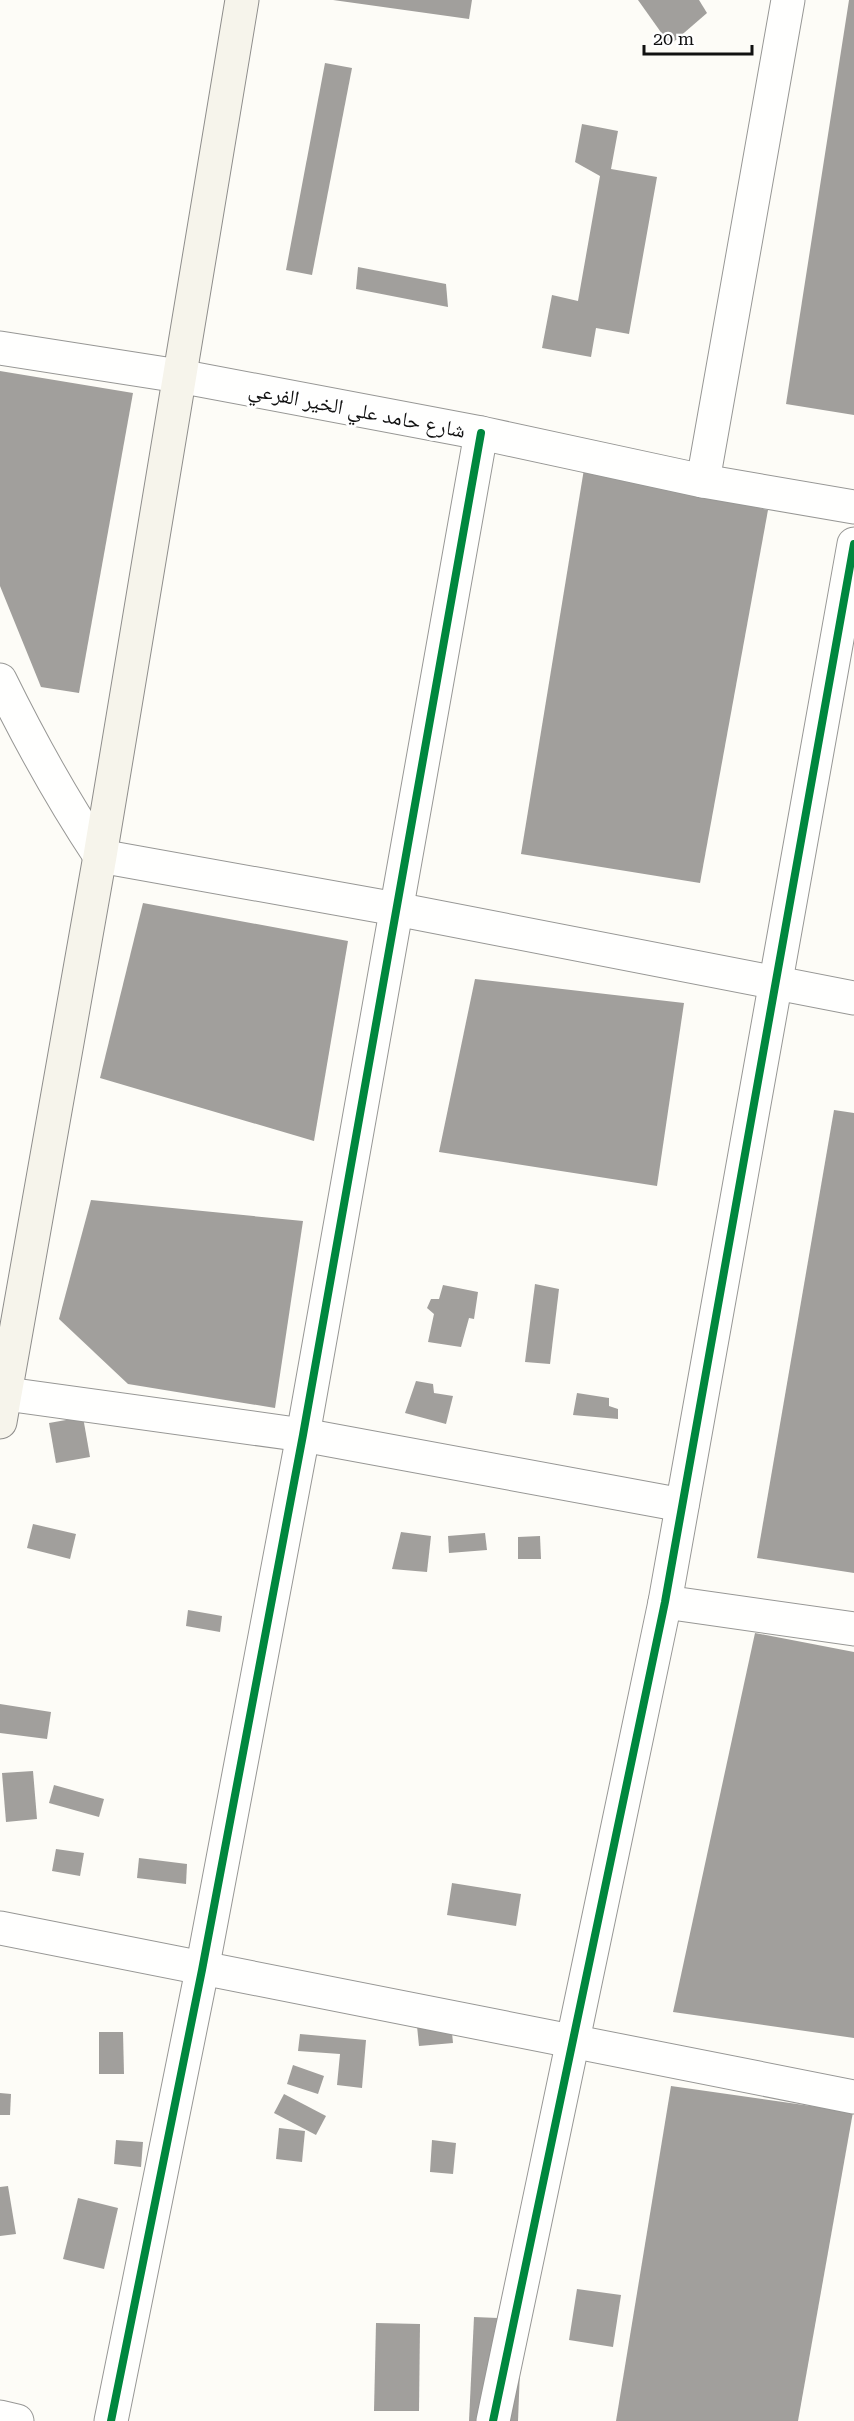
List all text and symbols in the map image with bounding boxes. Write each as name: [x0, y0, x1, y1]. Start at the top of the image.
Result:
scale bar: [644, 18, 752, 56]
text: 20 m: [653, 28, 694, 49]
street label: شارع حامد علي الخير الفرعي: [246, 377, 467, 447]

